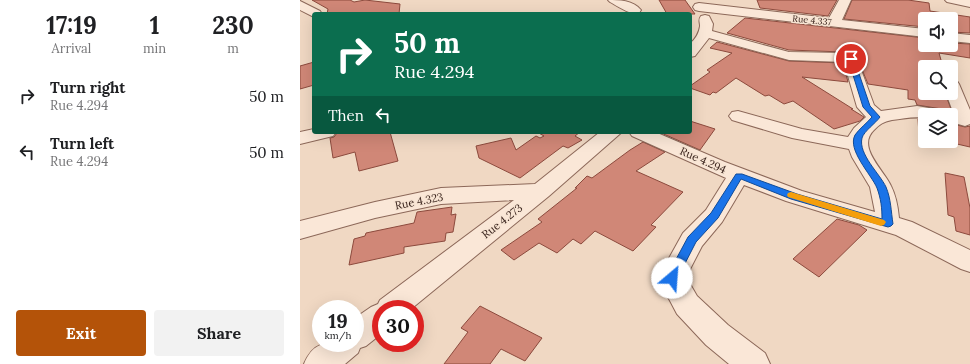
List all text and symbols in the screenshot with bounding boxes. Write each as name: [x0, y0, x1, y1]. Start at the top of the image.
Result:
text: 17:19: [46, 10, 97, 41]
text: 1: [150, 10, 159, 41]
text: 230: [212, 10, 254, 41]
street label: Rue 4.337: [792, 12, 832, 28]
map controls: [918, 12, 958, 148]
button: sound: [918, 12, 958, 52]
text: 50 m: [394, 25, 460, 61]
icon: right: [328, 28, 380, 80]
text: Arrival: [52, 40, 91, 57]
text: min: [143, 40, 166, 57]
text: m: [227, 40, 239, 57]
pin: [834, 42, 868, 76]
icon: arrive: [840, 48, 862, 70]
text: Rue 4.294: [394, 60, 475, 83]
button: search: [918, 60, 958, 100]
text: Turn right: [50, 78, 126, 97]
icon: right: [16, 85, 38, 107]
text: 50 m: [249, 87, 284, 106]
text: Rue 4.294: [50, 97, 108, 114]
icon: left: [372, 104, 394, 126]
text: Then: [328, 106, 364, 125]
button: layers: [918, 108, 958, 148]
text: Turn left: [50, 134, 114, 153]
icon: left: [16, 141, 38, 163]
text: 50 m: [249, 143, 284, 162]
street label: Rue 4.294: [678, 144, 728, 176]
text: Rue 4.294: [50, 153, 108, 170]
street label: Rue 4.323: [394, 189, 444, 213]
street label: Rue 4.273: [479, 201, 525, 241]
position arrow: [651, 257, 693, 299]
speed limit sign: 30: [372, 300, 424, 352]
text: 19: [328, 308, 348, 333]
button: Exit: [16, 310, 146, 356]
button: Share: [154, 310, 284, 356]
text: km/h: [324, 329, 352, 342]

